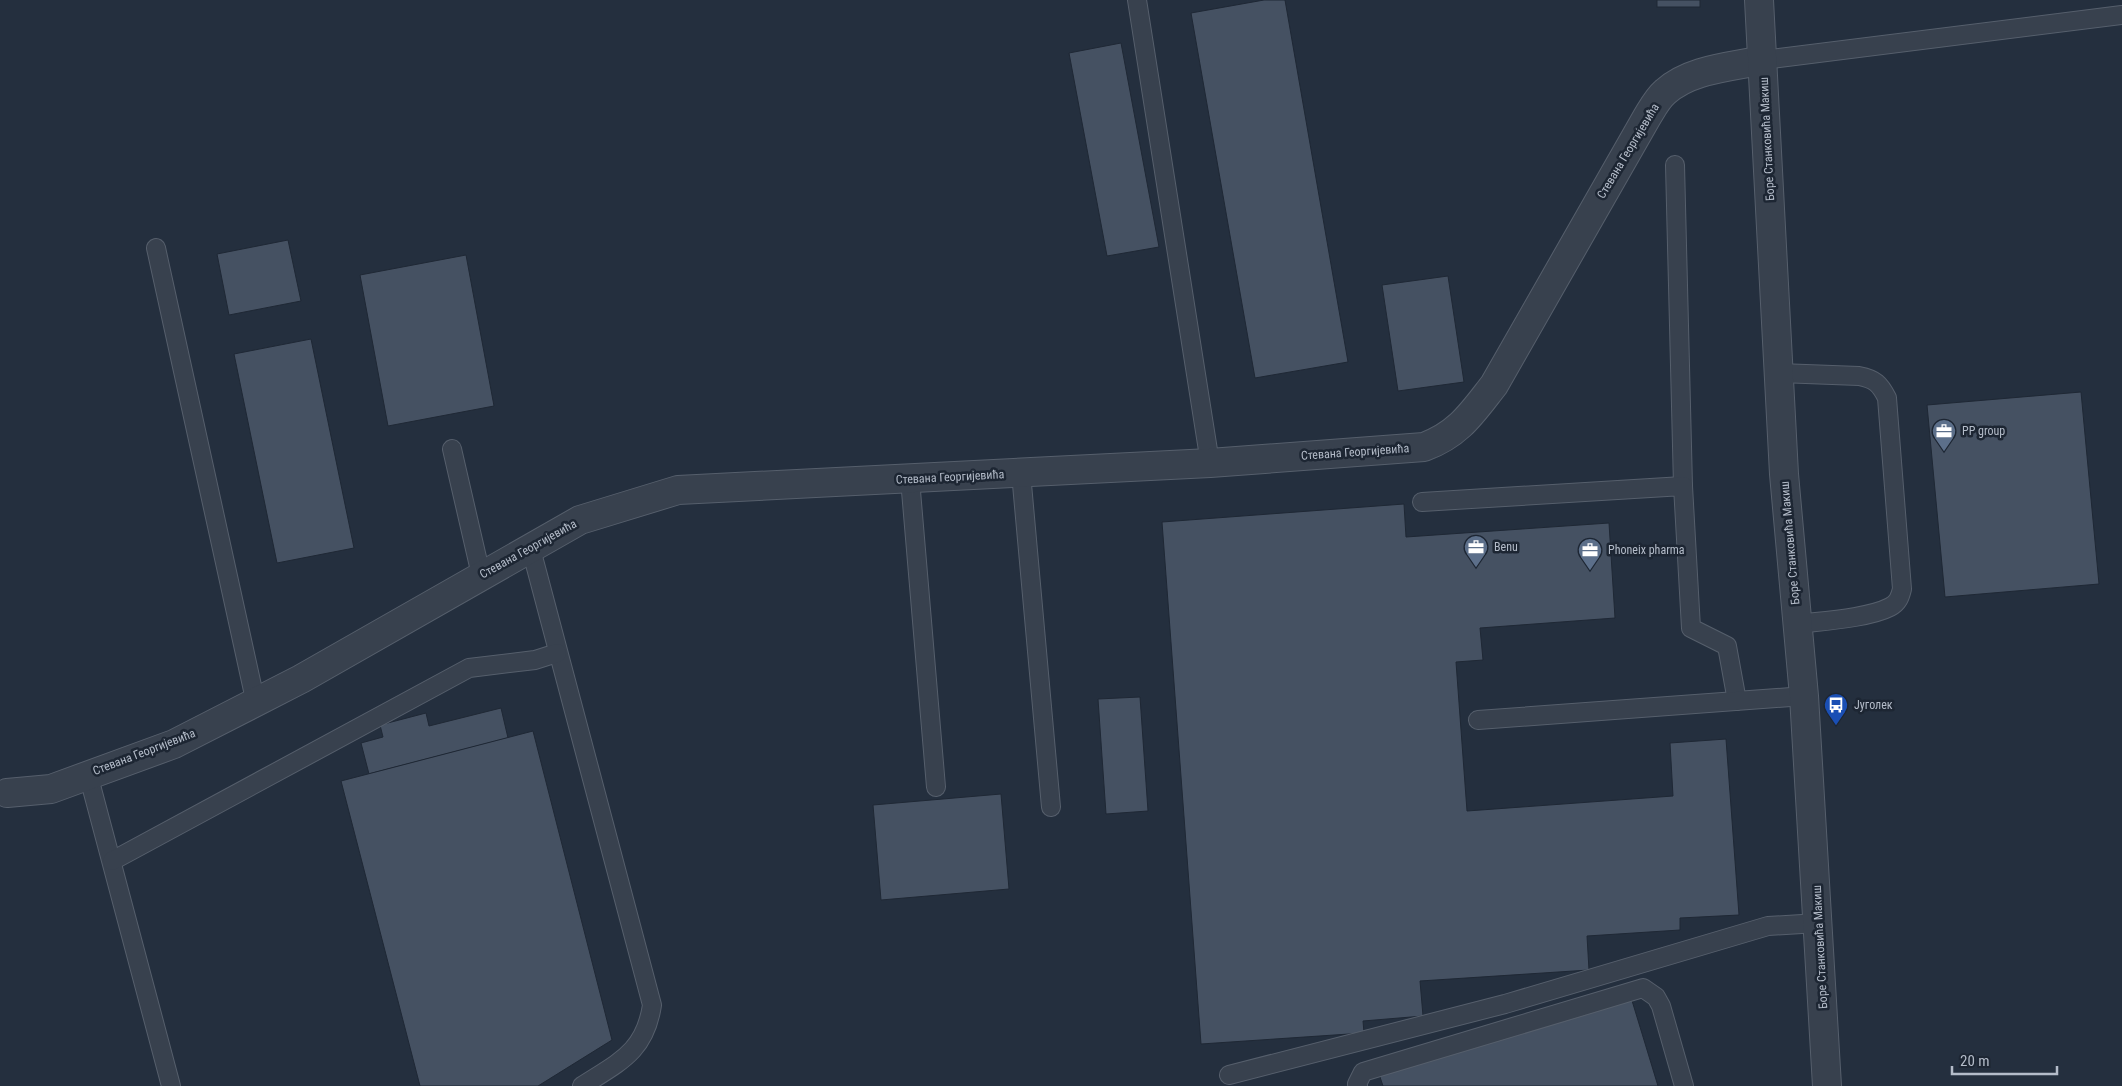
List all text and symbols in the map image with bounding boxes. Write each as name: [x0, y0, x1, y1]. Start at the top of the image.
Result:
street label: Боре Станковића Макиш: [1757, 77, 1777, 201]
street label: Стевана Георгијевића: [1594, 101, 1662, 201]
office icon: PP group: [1931, 418, 1957, 452]
place label: PP group: [1962, 424, 2005, 438]
street label: Стевана Георгијевића: [1300, 441, 1410, 463]
street label: Стевана Георгијевића: [895, 467, 1005, 487]
street label: Боре Станковића Макиш: [1778, 481, 1802, 605]
street label: Стевана Георгијевића: [477, 516, 579, 581]
office icon: Benu: [1463, 534, 1489, 568]
office icon: Phoneix pharma: [1577, 537, 1603, 571]
place label: Benu: [1494, 540, 1518, 554]
place label: Phoneix pharma: [1608, 543, 1685, 557]
bus stop icon: Југолек: [1823, 692, 1849, 726]
place label: Југолек: [1854, 698, 1893, 712]
street label: Стевана Георгијевића: [91, 726, 197, 778]
street label: Боре Станковића Макиш: [1810, 885, 1830, 1009]
scale bar: [1952, 1044, 2057, 1076]
text: 20 m: [1960, 1052, 1990, 1070]

